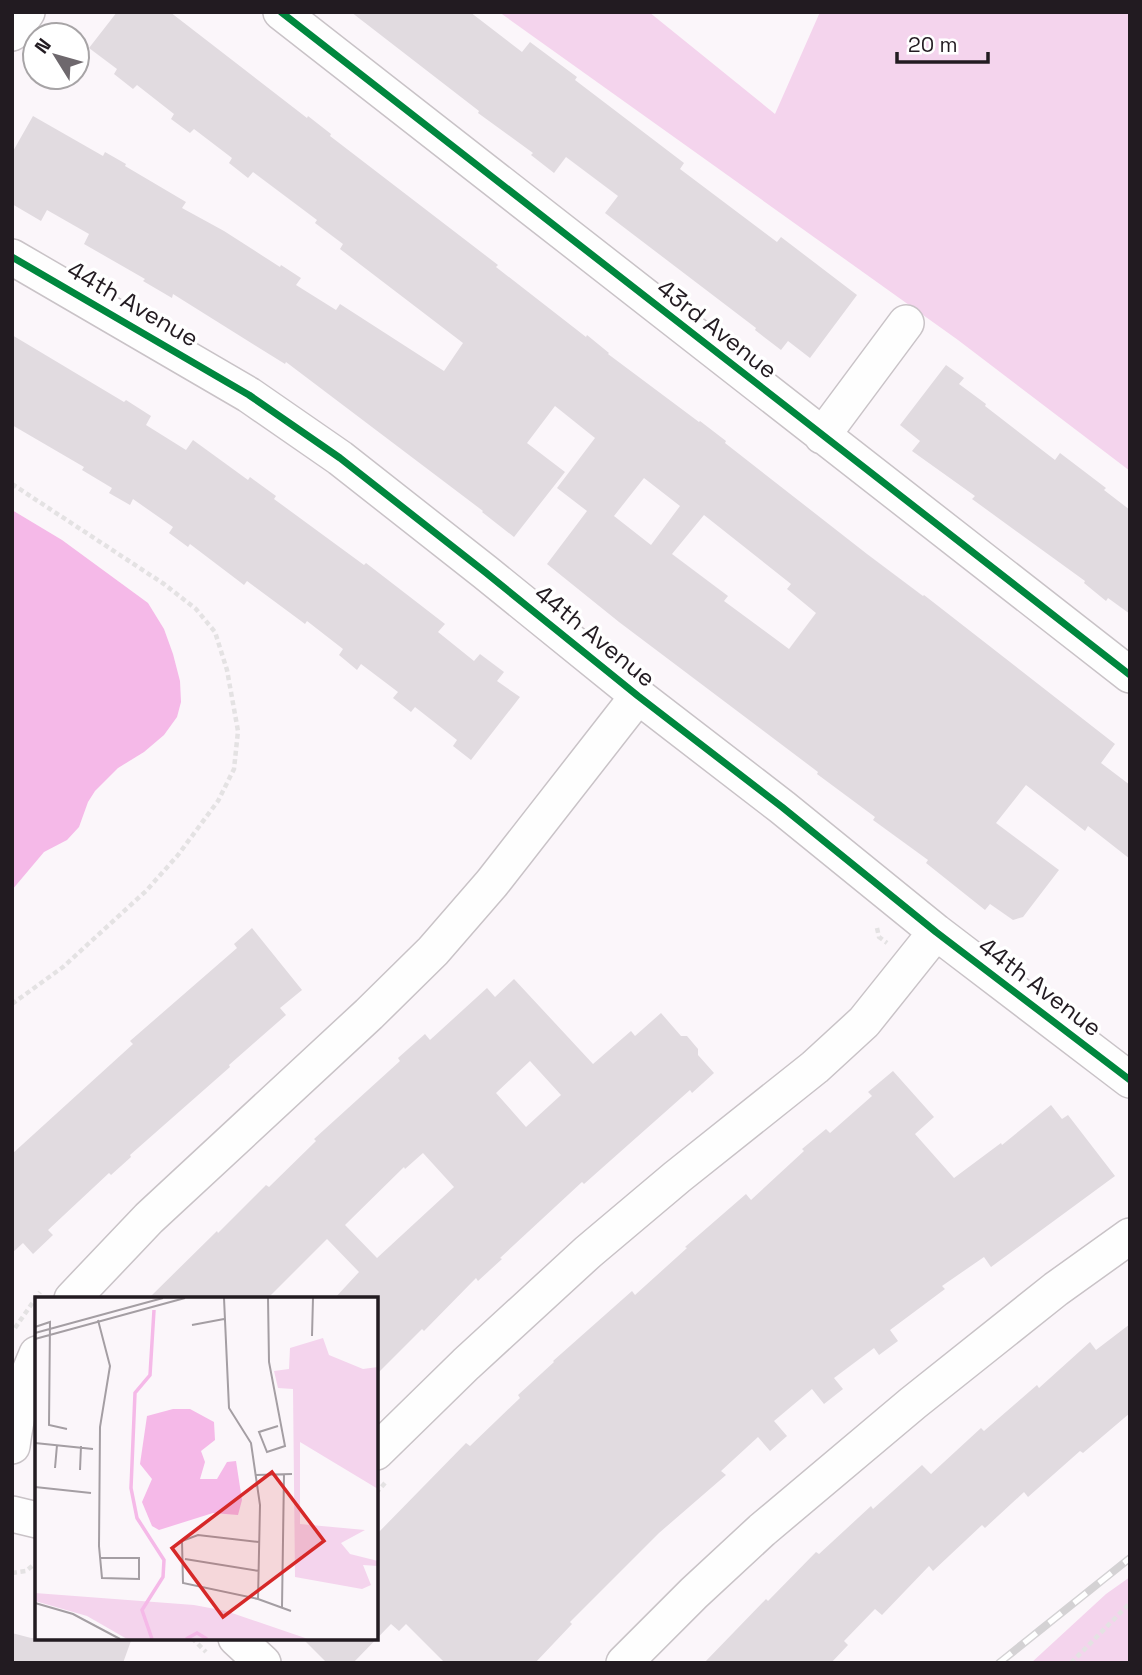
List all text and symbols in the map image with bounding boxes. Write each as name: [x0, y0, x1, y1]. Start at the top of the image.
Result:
north arrow: [21, 21, 91, 91]
scale bar: [897, 21, 988, 65]
text: 20 m: [908, 31, 958, 58]
text: N: [29, 33, 57, 59]
street label: 44th Avenue: [62, 254, 204, 354]
street label: 43rd Avenue: [651, 272, 784, 385]
street label: 44th Avenue: [529, 578, 662, 694]
street label: 44th Avenue: [973, 930, 1108, 1043]
inset map: [35, 1297, 378, 1640]

